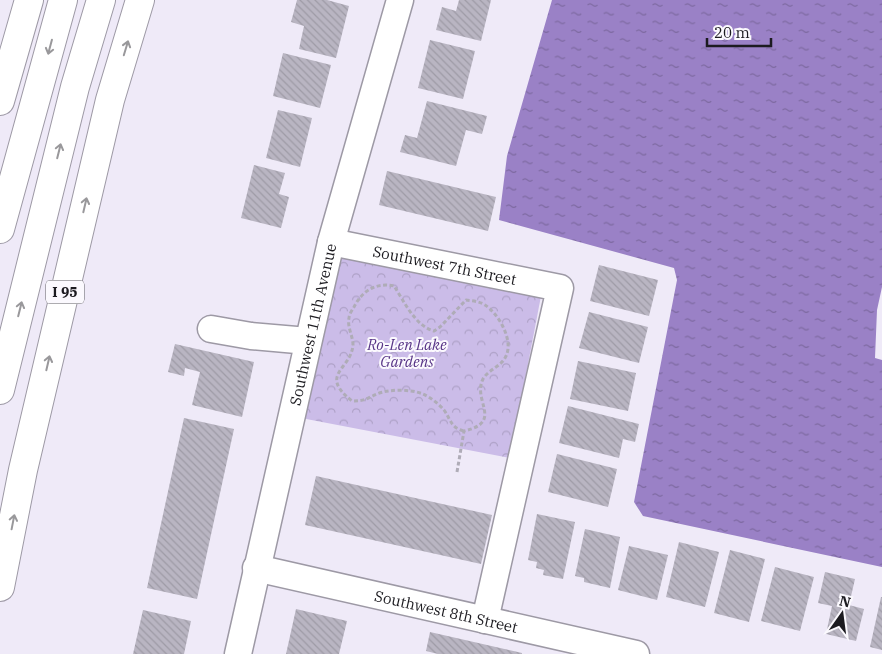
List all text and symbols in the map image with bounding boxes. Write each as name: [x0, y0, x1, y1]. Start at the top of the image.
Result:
scale bar: [707, 15, 771, 47]
text: 20 m: [714, 23, 750, 42]
one-way arrow: [45, 39, 55, 55]
one-way arrow: [121, 40, 131, 56]
one-way arrow: [55, 144, 64, 160]
one-way arrow: [81, 198, 90, 214]
street label: Southwest 11th Avenue: [285, 241, 340, 407]
street label: Southwest 7th Street: [371, 241, 518, 289]
road number: I 95: [46, 280, 84, 304]
one-way arrow: [16, 301, 25, 317]
park label: Ro-Len Lake Gardens: [366, 335, 447, 371]
one-way arrow: [44, 356, 53, 372]
one-way arrow: [9, 514, 18, 530]
street label: Southwest 8th Street: [373, 586, 520, 636]
north arrow: [817, 589, 867, 639]
text: N: [838, 591, 853, 611]

